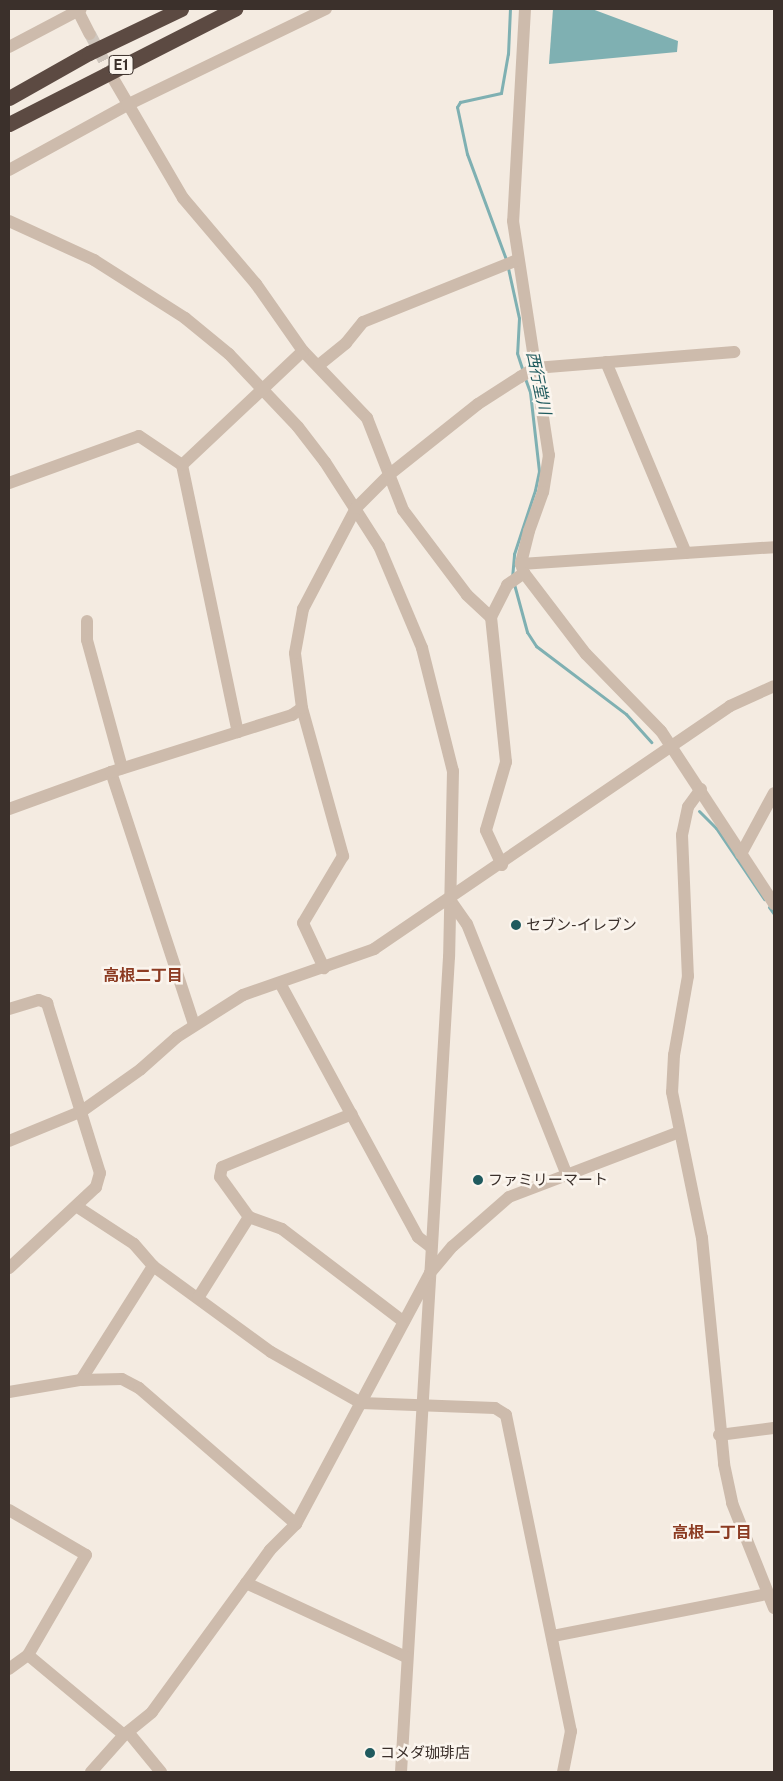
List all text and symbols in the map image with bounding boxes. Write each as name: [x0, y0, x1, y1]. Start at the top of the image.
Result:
road number: E1: [108, 54, 134, 76]
water label: 西行堂川: [522, 350, 554, 416]
place label: セブン-イレブン: [526, 916, 637, 934]
marker: セブン-イレブン: [510, 919, 522, 931]
district label: 高根二丁目: [103, 966, 183, 986]
place label: ファミリーマート: [488, 1171, 608, 1189]
marker: ファミリーマート: [472, 1174, 484, 1186]
district label: 高根一丁目: [672, 1523, 752, 1543]
place label: コメダ珈琲店: [380, 1744, 470, 1762]
marker: コメダ珈琲店: [364, 1747, 376, 1759]

